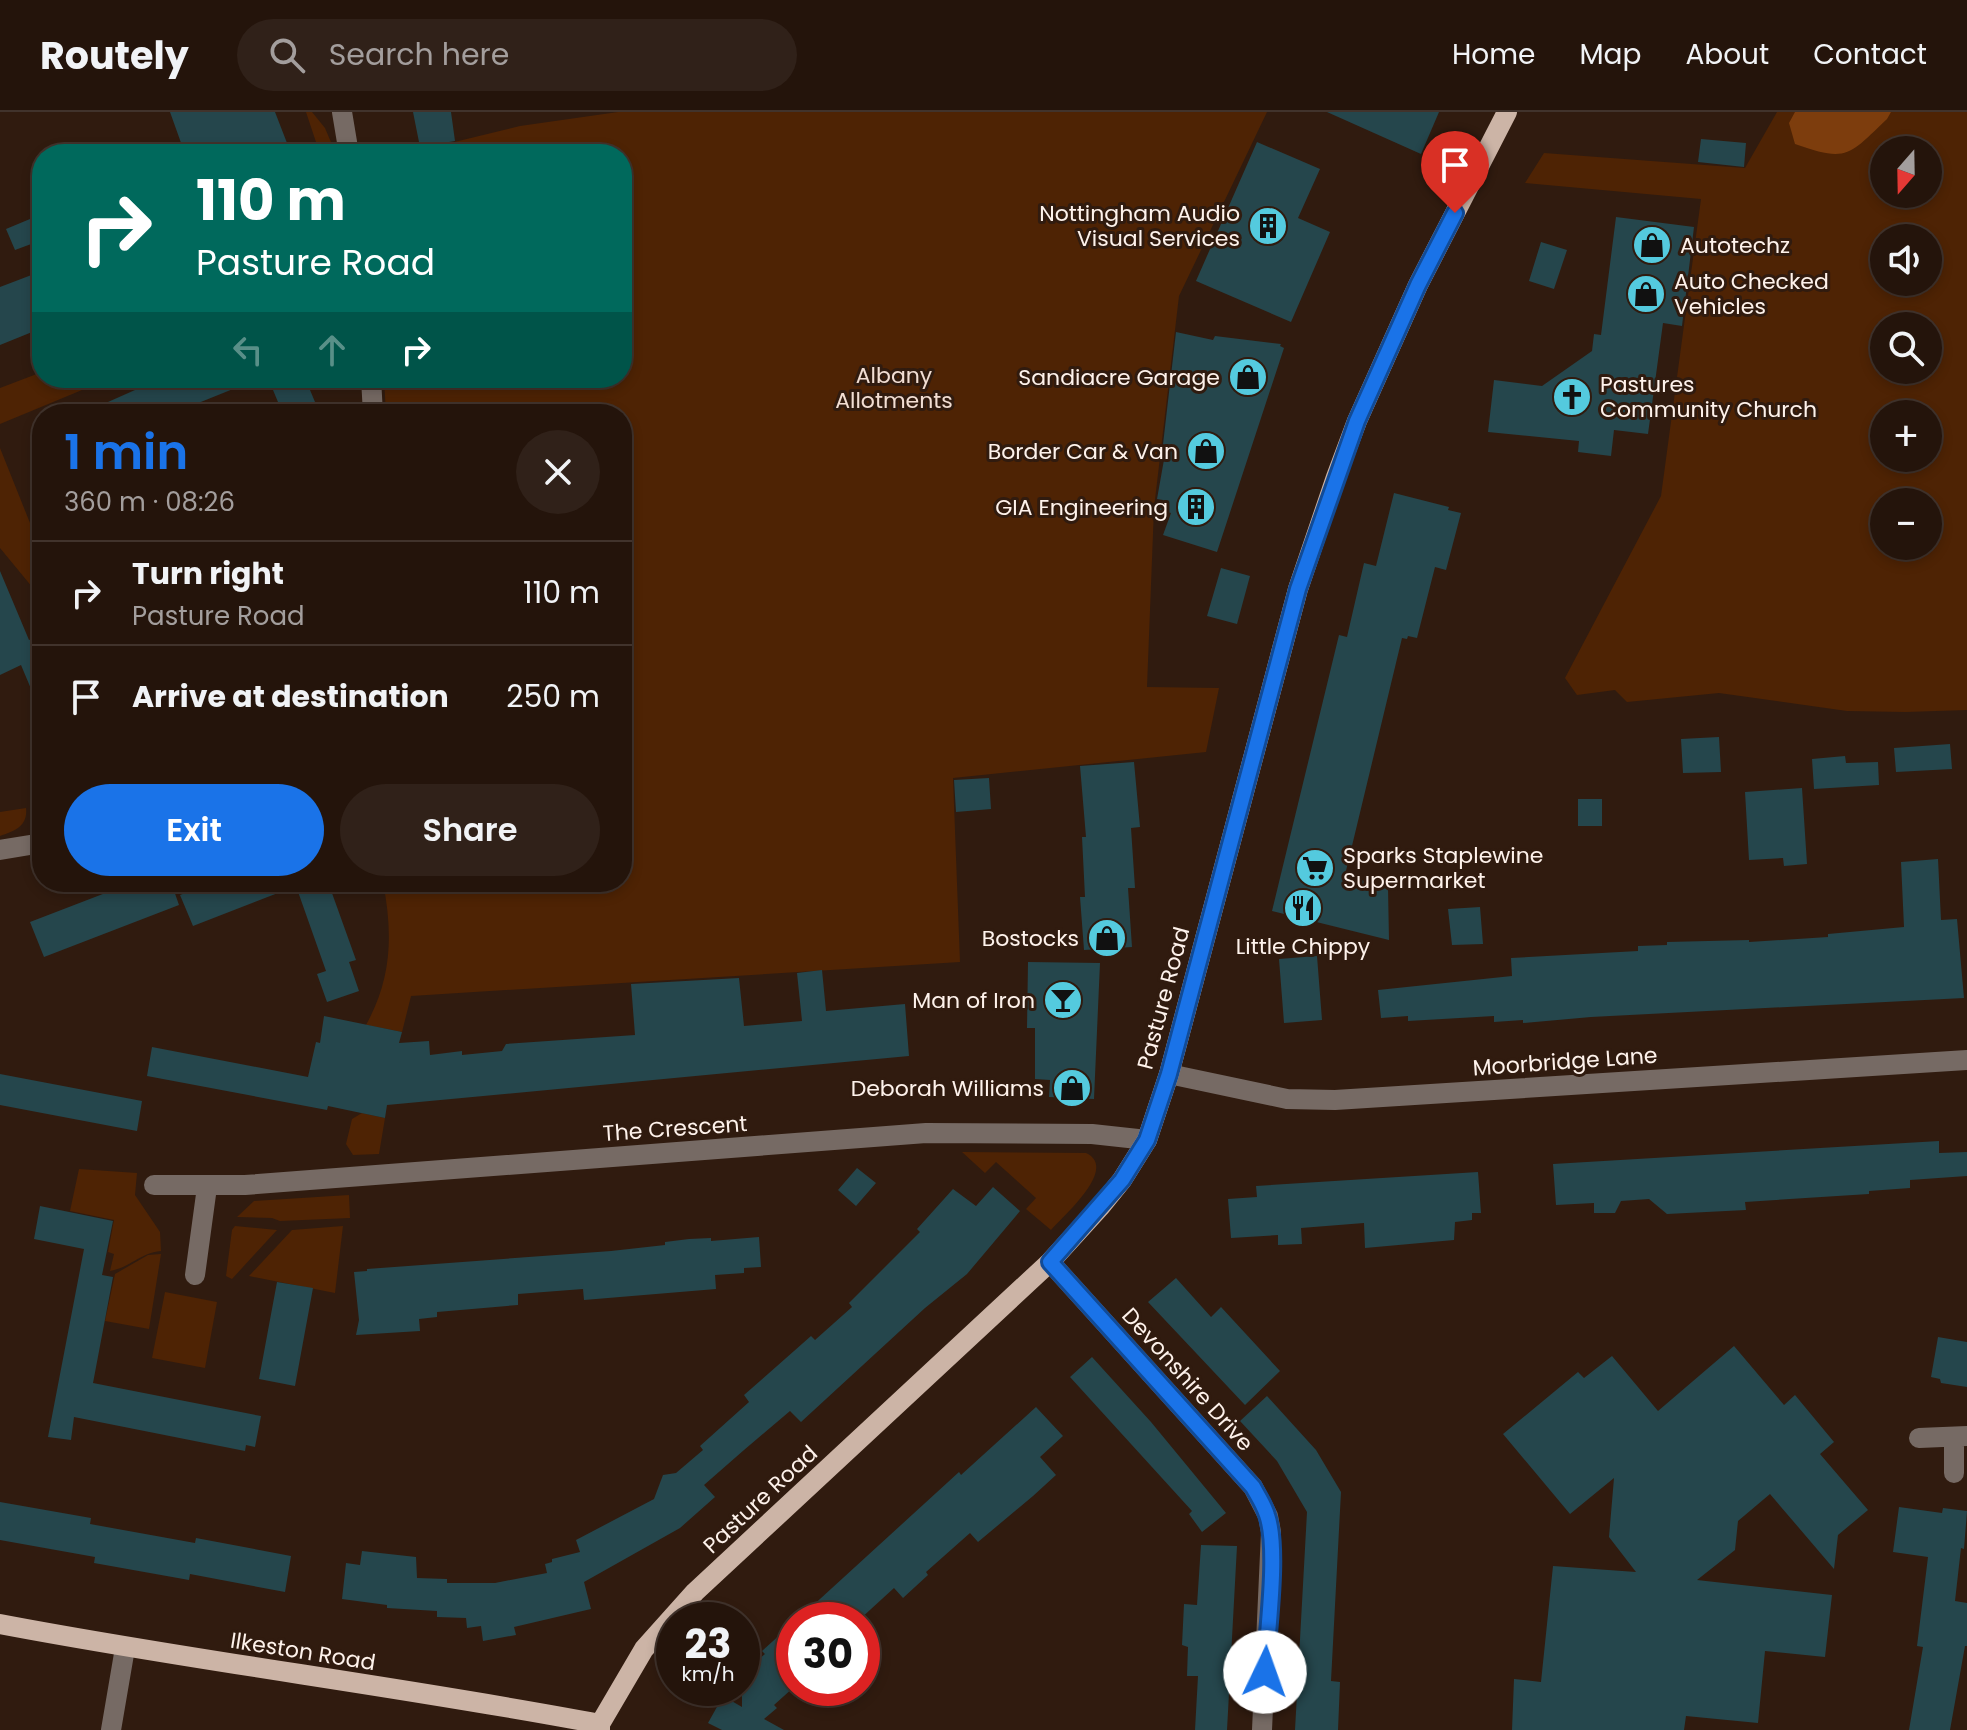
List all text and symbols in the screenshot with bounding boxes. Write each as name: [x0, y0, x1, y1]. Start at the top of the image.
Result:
search box: [237, 19, 797, 91]
text: Routely: [40, 29, 189, 82]
icon: search: [265, 33, 309, 77]
text: Search here: [329, 33, 509, 76]
text: Home: [1452, 35, 1535, 74]
text: Map: [1579, 35, 1641, 74]
text: About: [1685, 35, 1769, 74]
text: Contact: [1813, 35, 1927, 74]
pin: [1421, 131, 1489, 213]
north arrow: [1870, 136, 1942, 208]
map controls: [1870, 136, 1942, 560]
icon: arrive: [1433, 143, 1477, 187]
text: 110 m: [196, 161, 346, 240]
icon: right: [64, 176, 168, 280]
place label: Nottingham Audio Visual Services: [1039, 198, 1240, 254]
building icon: Nottingham Audio Visual Services: [1247, 205, 1289, 247]
shop icon: Autotechz: [1631, 224, 1673, 266]
button: sound: [1870, 224, 1942, 296]
place label: Autotechz: [1680, 230, 1790, 261]
text: Pasture Road: [196, 237, 435, 288]
place label: Auto Checked Vehicles: [1674, 266, 1829, 322]
shop icon: Auto Checked Vehicles: [1625, 273, 1667, 315]
button: search: [1870, 312, 1942, 384]
icon: left: [226, 328, 270, 372]
icon: ahead: [310, 328, 354, 372]
icon: right: [394, 328, 438, 372]
shop icon: Sandiacre Garage: [1227, 356, 1269, 398]
park label: Albany Allotments: [835, 360, 953, 416]
place label: Sandiacre Garage: [1018, 362, 1220, 393]
place label: Pastures Community Church: [1600, 369, 1817, 425]
church icon: Pastures Community Church: [1551, 376, 1593, 418]
button: +: [1870, 400, 1942, 472]
text: 1 min: [64, 419, 188, 486]
button: close: [516, 430, 600, 514]
shop icon: Border Car & Van: [1185, 430, 1227, 472]
place label: Border Car & Van: [988, 436, 1178, 467]
text: 360 m · 08:26: [64, 484, 235, 520]
building icon: GIA Engineering: [1175, 486, 1217, 528]
button: −: [1870, 488, 1942, 560]
place label: GIA Engineering: [995, 492, 1168, 523]
text: Turn right: [132, 552, 284, 595]
icon: right: [64, 571, 108, 615]
text: 110 m: [523, 571, 600, 614]
text: Pasture Road: [132, 598, 305, 634]
icon: arrive: [64, 675, 108, 719]
text: Arrive at destination: [132, 675, 449, 718]
text: 250 m: [506, 675, 600, 718]
button: Exit: [64, 784, 324, 876]
button: Share: [340, 784, 600, 876]
place label: Sparks Staplewine Supermarket: [1343, 840, 1543, 896]
supermarket icon: Sparks Staplewine Supermarket: [1294, 847, 1336, 889]
restaurant icon: Little Chippy: [1282, 887, 1324, 929]
shop icon: Bostocks: [1086, 917, 1128, 959]
place label: Bostocks: [982, 923, 1079, 954]
street label: Pasture Road: [1130, 924, 1197, 1073]
place label: Little Chippy: [1236, 931, 1371, 962]
bar icon: Man of Iron: [1042, 979, 1084, 1021]
place label: Man of Iron: [912, 985, 1035, 1016]
street label: Moorbridge Lane: [1472, 1040, 1658, 1083]
shop icon: Deborah Williams: [1051, 1067, 1093, 1109]
place label: Deborah Williams: [851, 1073, 1044, 1104]
street label: The Crescent: [602, 1108, 748, 1149]
street label: Devonshire Drive: [1115, 1301, 1261, 1458]
street label: Pasture Road: [696, 1438, 824, 1561]
speed limit sign: 30: [776, 1602, 880, 1706]
text: 23: [684, 1616, 732, 1672]
street label: Ilkeston Road: [228, 1625, 378, 1678]
position arrow: [1223, 1630, 1307, 1714]
text: km/h: [681, 1660, 735, 1688]

